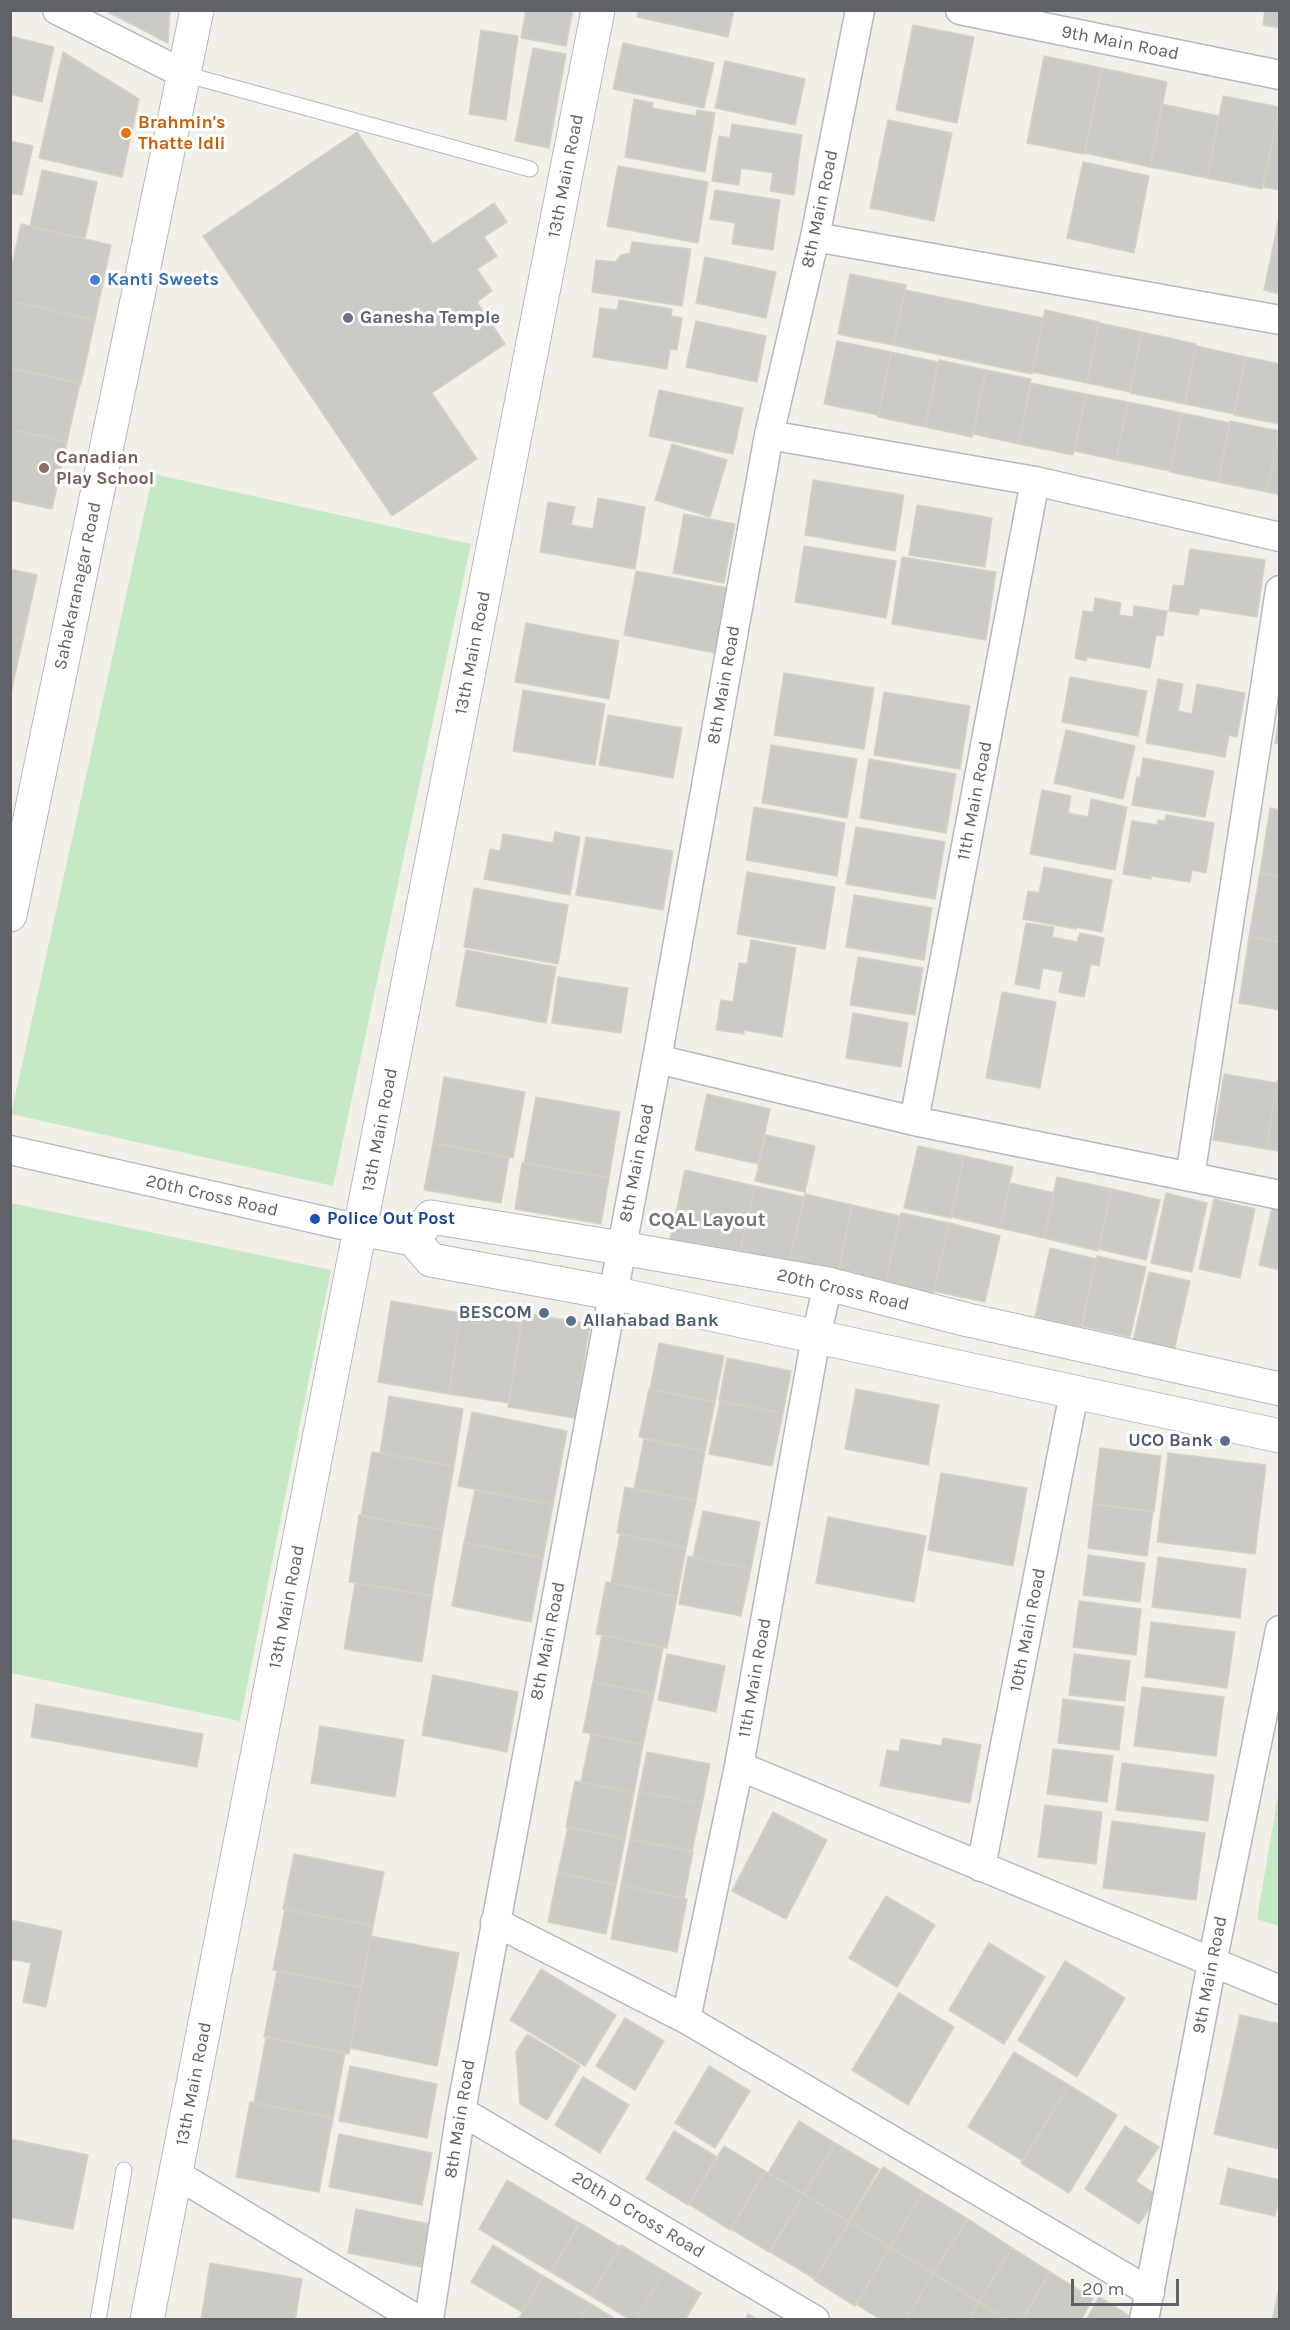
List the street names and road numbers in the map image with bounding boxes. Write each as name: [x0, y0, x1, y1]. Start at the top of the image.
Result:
street label: 9th Main Road: [1059, 21, 1181, 65]
street label: 13th Main Road: [543, 112, 589, 240]
street label: 8th Main Road: [797, 148, 843, 270]
street label: Sahakaranagar Road: [50, 500, 106, 672]
street label: 13th Main Road: [450, 589, 496, 717]
street label: 8th Main Road: [703, 624, 745, 746]
street label: 11th Main Road: [953, 740, 997, 862]
street label: 13th Main Road: [357, 1066, 403, 1194]
street label: 8th Main Road: [615, 1102, 659, 1224]
street label: 20th Cross Road: [144, 1170, 280, 1222]
street label: 20th Cross Road: [775, 1264, 911, 1316]
street label: 13th Main Road: [264, 1543, 310, 1671]
street label: 10th Main Road: [1005, 1566, 1051, 1694]
street label: 8th Main Road: [526, 1580, 570, 1702]
street label: 11th Main Road: [734, 1617, 776, 1739]
street label: 9th Main Road: [1188, 1914, 1232, 2036]
street label: 13th Main Road: [171, 2020, 217, 2148]
street label: 8th Main Road: [440, 2058, 480, 2180]
street label: 20th D Cross Road: [568, 2167, 708, 2263]

